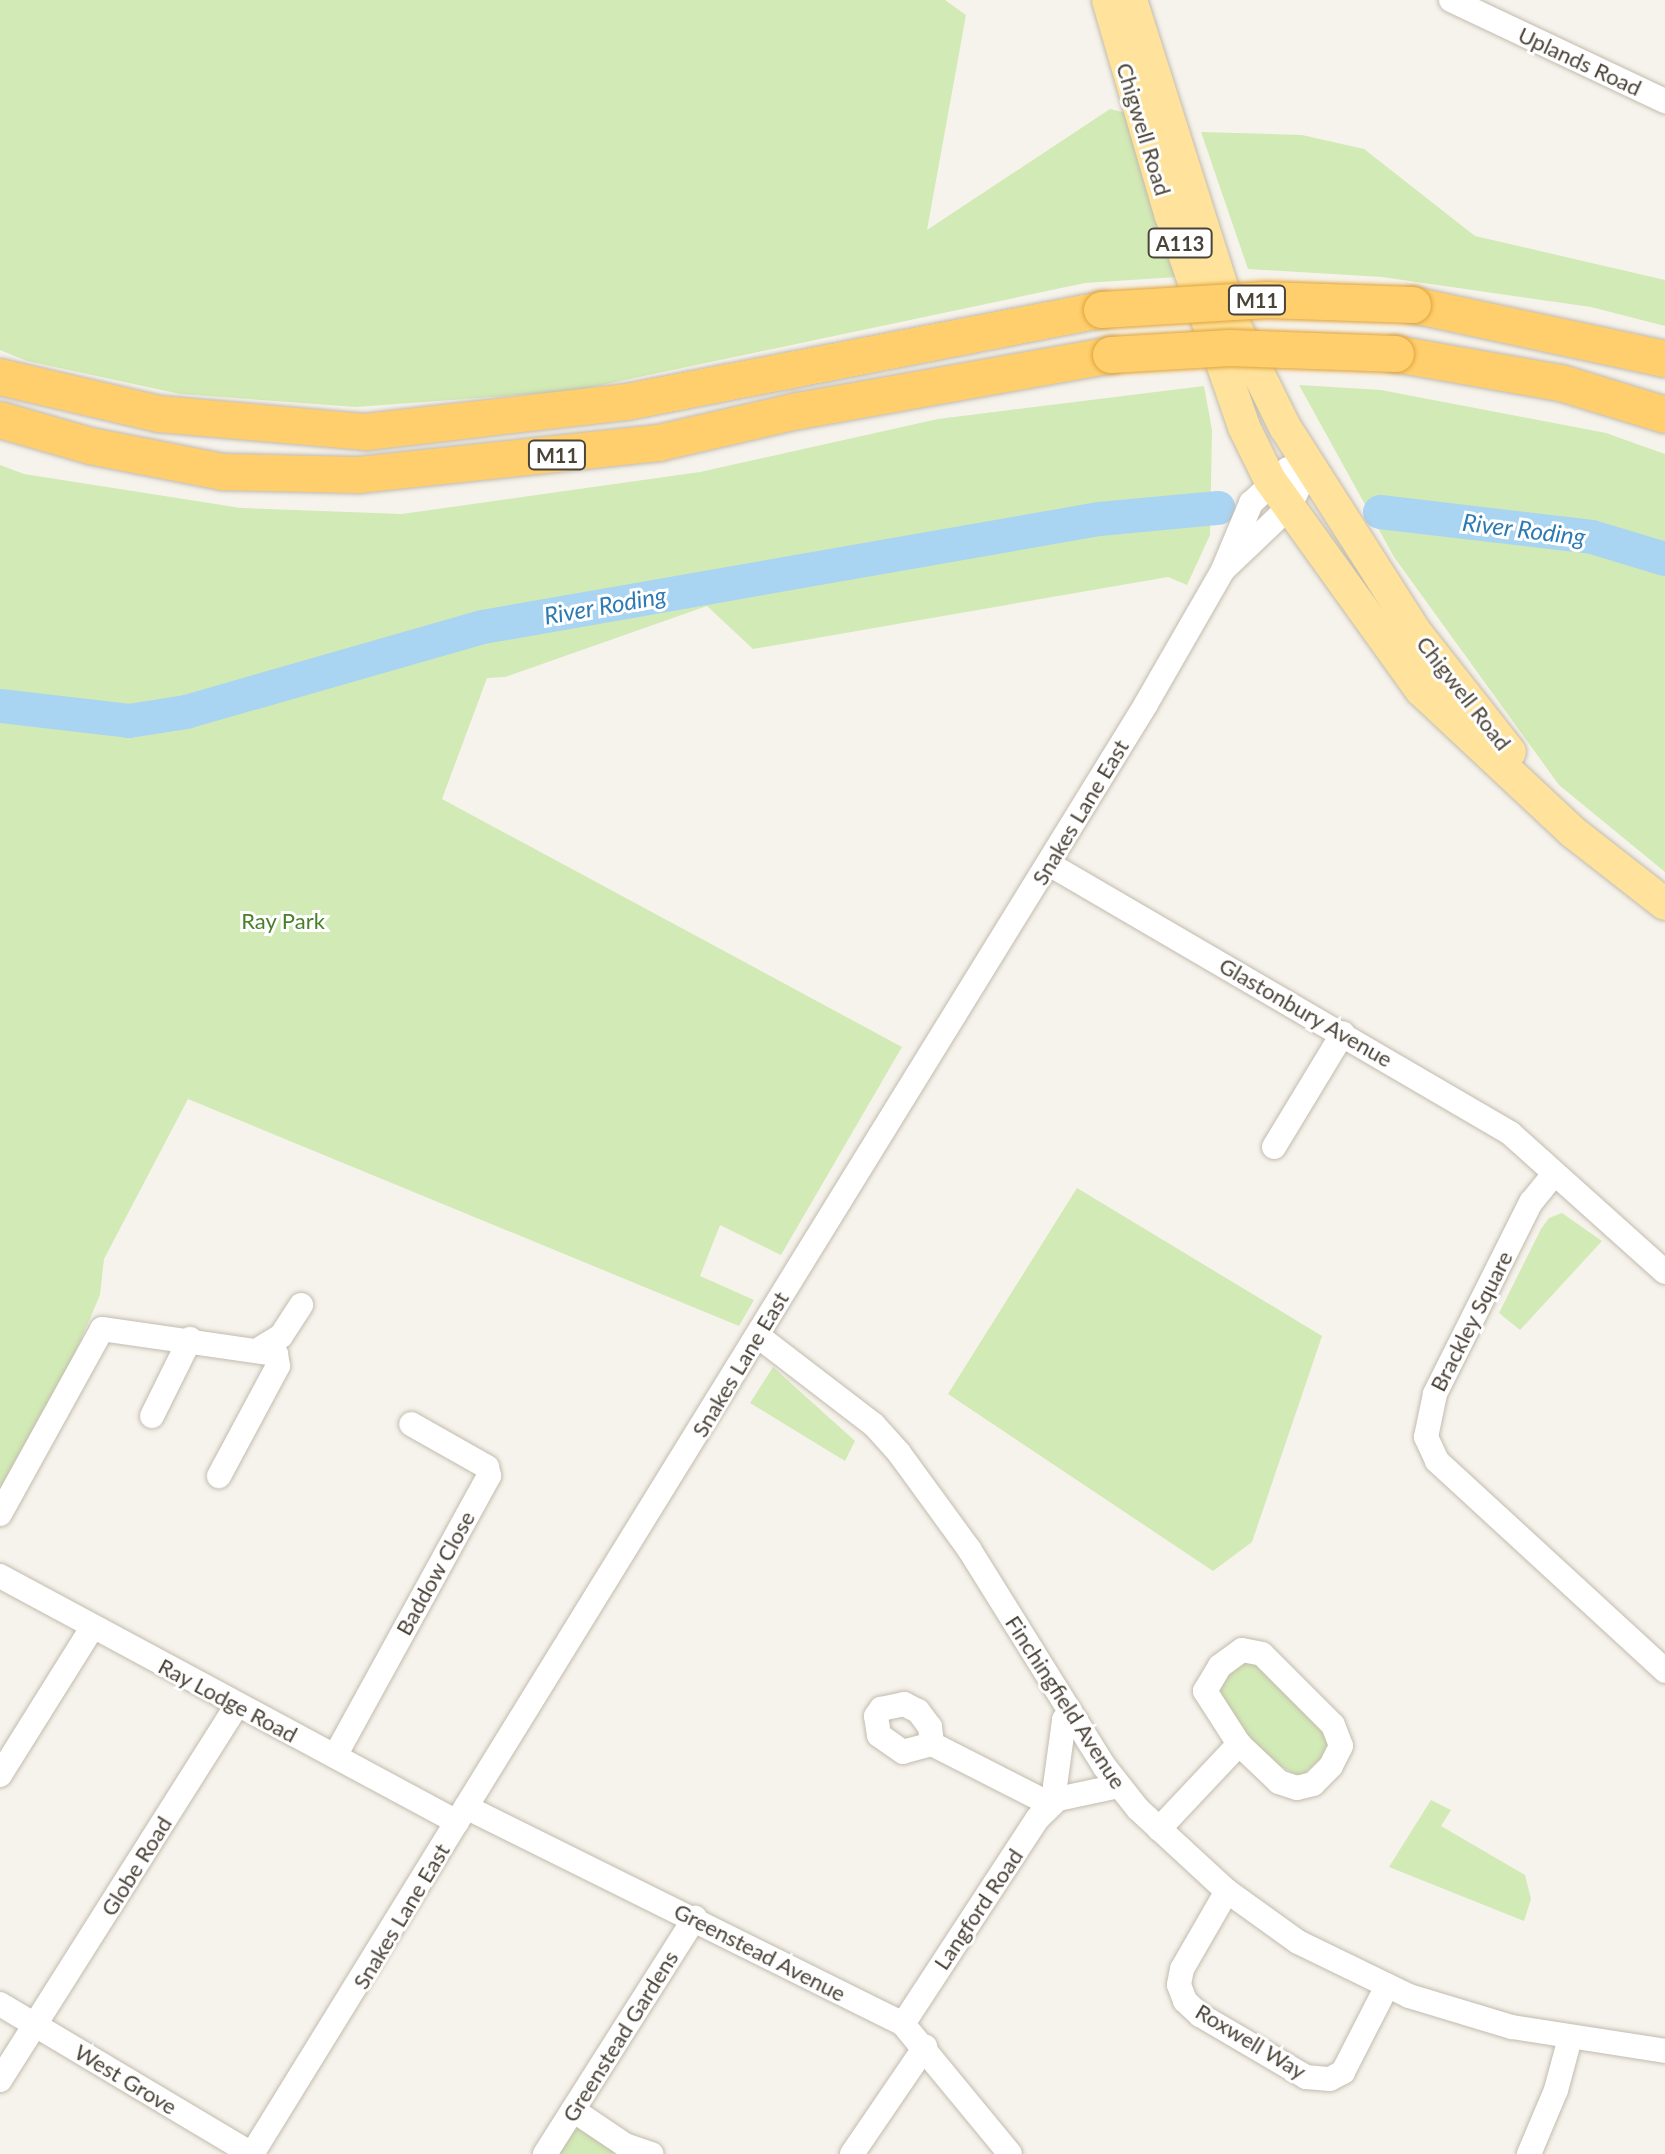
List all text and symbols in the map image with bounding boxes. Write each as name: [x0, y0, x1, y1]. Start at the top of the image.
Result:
street label: Uplands Road: [1514, 21, 1646, 101]
street label: Chigwell Road: [1111, 60, 1177, 198]
road number: A113: [1146, 227, 1214, 259]
road number: M11: [1227, 284, 1287, 316]
road number: M11: [527, 439, 587, 471]
water label: River Roding: [1461, 507, 1587, 551]
water label: River Roding: [541, 580, 669, 630]
street label: Chigwell Road: [1411, 631, 1517, 755]
street label: Snakes Lane East: [1026, 735, 1134, 889]
park label: Ray Park: [241, 908, 325, 934]
street label: Glastonbury Avenue: [1214, 951, 1398, 1073]
street label: Brackley Square: [1424, 1246, 1518, 1396]
street label: Snakes Lane East: [686, 1287, 794, 1441]
street label: Baddow Close: [390, 1506, 480, 1640]
street label: Finchingfield Avenue: [1000, 1610, 1132, 1794]
street label: Ray Lodge Road: [154, 1652, 302, 1748]
street label: Globe Road: [95, 1812, 177, 1920]
street label: Snakes Lane East: [347, 1839, 455, 1993]
street label: Langford Road: [928, 1844, 1028, 1974]
street label: Greenstead Avenue: [670, 1897, 850, 2007]
street label: Greenstead Gardens: [557, 1945, 683, 2127]
street label: Roxwell Way: [1191, 1998, 1311, 2084]
street label: West Grove: [70, 2038, 182, 2120]

